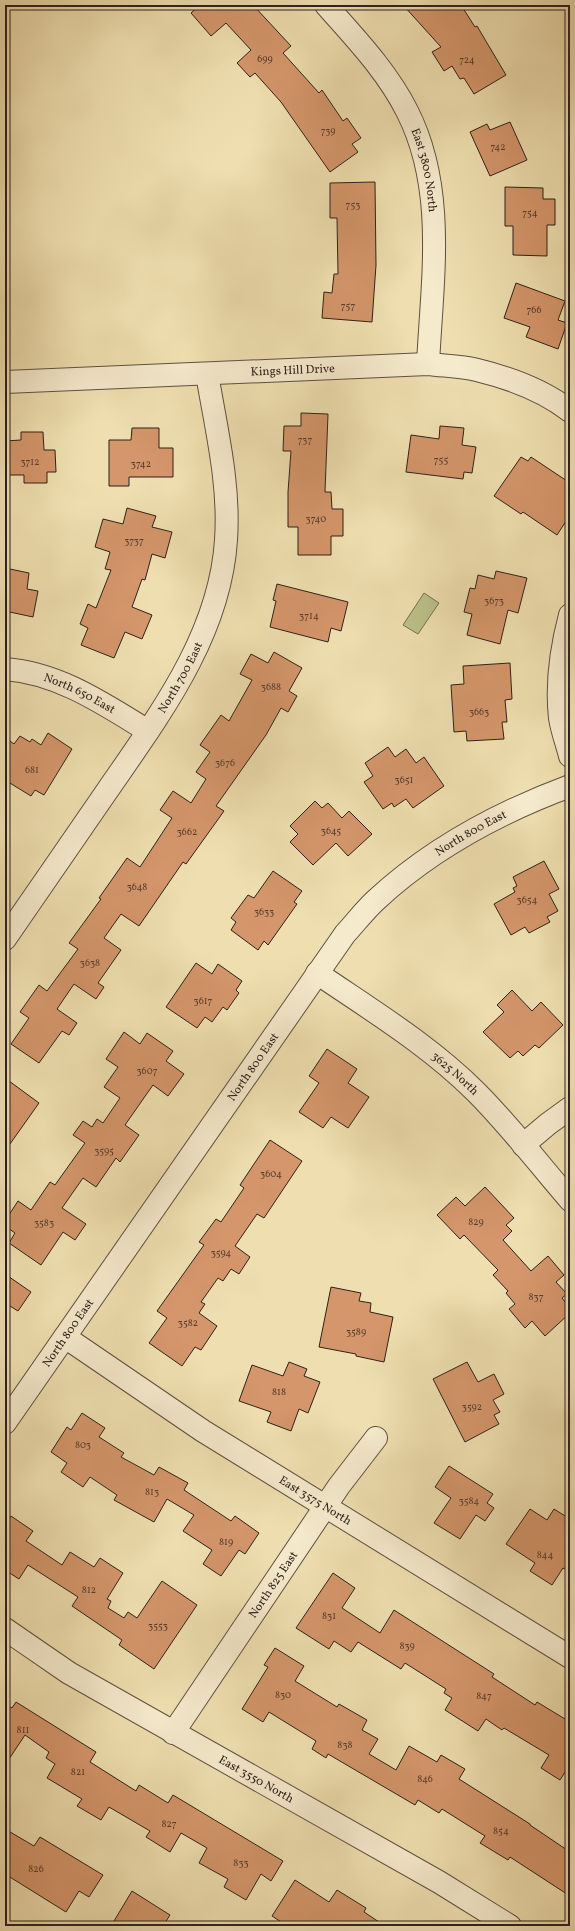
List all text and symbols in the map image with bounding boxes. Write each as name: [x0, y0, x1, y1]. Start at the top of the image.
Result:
house number: 699: [257, 52, 273, 66]
house number: 724: [459, 53, 475, 67]
house number: 739: [321, 124, 335, 138]
street label: East 3800 North: [407, 126, 440, 213]
house number: 742: [490, 140, 506, 154]
house number: 753: [346, 198, 360, 212]
house number: 754: [522, 206, 538, 220]
house number: 757: [341, 299, 355, 313]
house number: 766: [527, 303, 541, 317]
street label: Kings Hill Drive: [250, 361, 335, 381]
house number: 737: [298, 433, 312, 447]
house number: 755: [434, 453, 448, 467]
house number: 3712: [20, 455, 40, 469]
house number: 3742: [131, 457, 151, 471]
house number: 3740: [306, 512, 326, 526]
house number: 3737: [124, 534, 144, 548]
house number: 3673: [484, 594, 504, 608]
house number: 3714: [299, 609, 319, 623]
street label: North 700 East: [155, 640, 207, 717]
street label: North 650 East: [41, 670, 118, 718]
house number: 3688: [261, 680, 281, 694]
house number: 3663: [469, 705, 489, 719]
house number: 3676: [215, 756, 235, 770]
house number: 681: [25, 763, 39, 777]
house number: 3651: [395, 773, 414, 787]
street label: North 800 East: [432, 807, 509, 860]
house number: 3645: [321, 824, 341, 838]
house number: 3662: [177, 825, 197, 839]
house number: 3648: [127, 880, 147, 894]
house number: 3654: [517, 893, 538, 907]
house number: 3633: [254, 905, 274, 919]
house number: 3638: [80, 956, 100, 970]
house number: 3617: [194, 994, 213, 1008]
street label: North 800 East: [224, 1030, 283, 1105]
street label: 3625 North: [428, 1049, 482, 1099]
house number: 3607: [136, 1064, 158, 1078]
house number: 3595: [94, 1144, 114, 1158]
house number: 3604: [260, 1167, 282, 1181]
house number: 829: [468, 1215, 484, 1229]
house number: 3583: [34, 1216, 54, 1230]
house number: 3594: [211, 1246, 231, 1260]
house number: 837: [528, 1290, 544, 1304]
street label: North 800 East: [39, 1296, 98, 1371]
house number: 3582: [178, 1316, 198, 1330]
house number: 3589: [346, 1325, 366, 1339]
house number: 818: [272, 1385, 286, 1399]
house number: 3592: [462, 1400, 482, 1414]
house number: 803: [75, 1438, 91, 1452]
street label: East 3575 North: [276, 1473, 354, 1530]
house number: 813: [145, 1485, 159, 1499]
house number: 3584: [459, 1494, 479, 1508]
house number: 819: [219, 1535, 233, 1549]
street label: North 825 East: [245, 1548, 302, 1622]
house number: 844: [537, 1548, 553, 1562]
house number: 812: [82, 1583, 96, 1597]
house number: 831: [322, 1609, 336, 1623]
house number: 3553: [148, 1619, 168, 1633]
house number: 839: [399, 1639, 415, 1653]
house number: 830: [275, 1688, 291, 1702]
house number: 847: [476, 1689, 492, 1703]
house number: 811: [17, 1723, 30, 1737]
house number: 838: [337, 1738, 353, 1752]
street label: East 3550 North: [216, 1752, 296, 1807]
house number: 821: [71, 1765, 85, 1779]
house number: 846: [417, 1772, 433, 1786]
house number: 827: [161, 1817, 177, 1831]
house number: 854: [493, 1824, 509, 1838]
house number: 833: [233, 1856, 249, 1870]
house number: 826: [28, 1862, 44, 1876]

